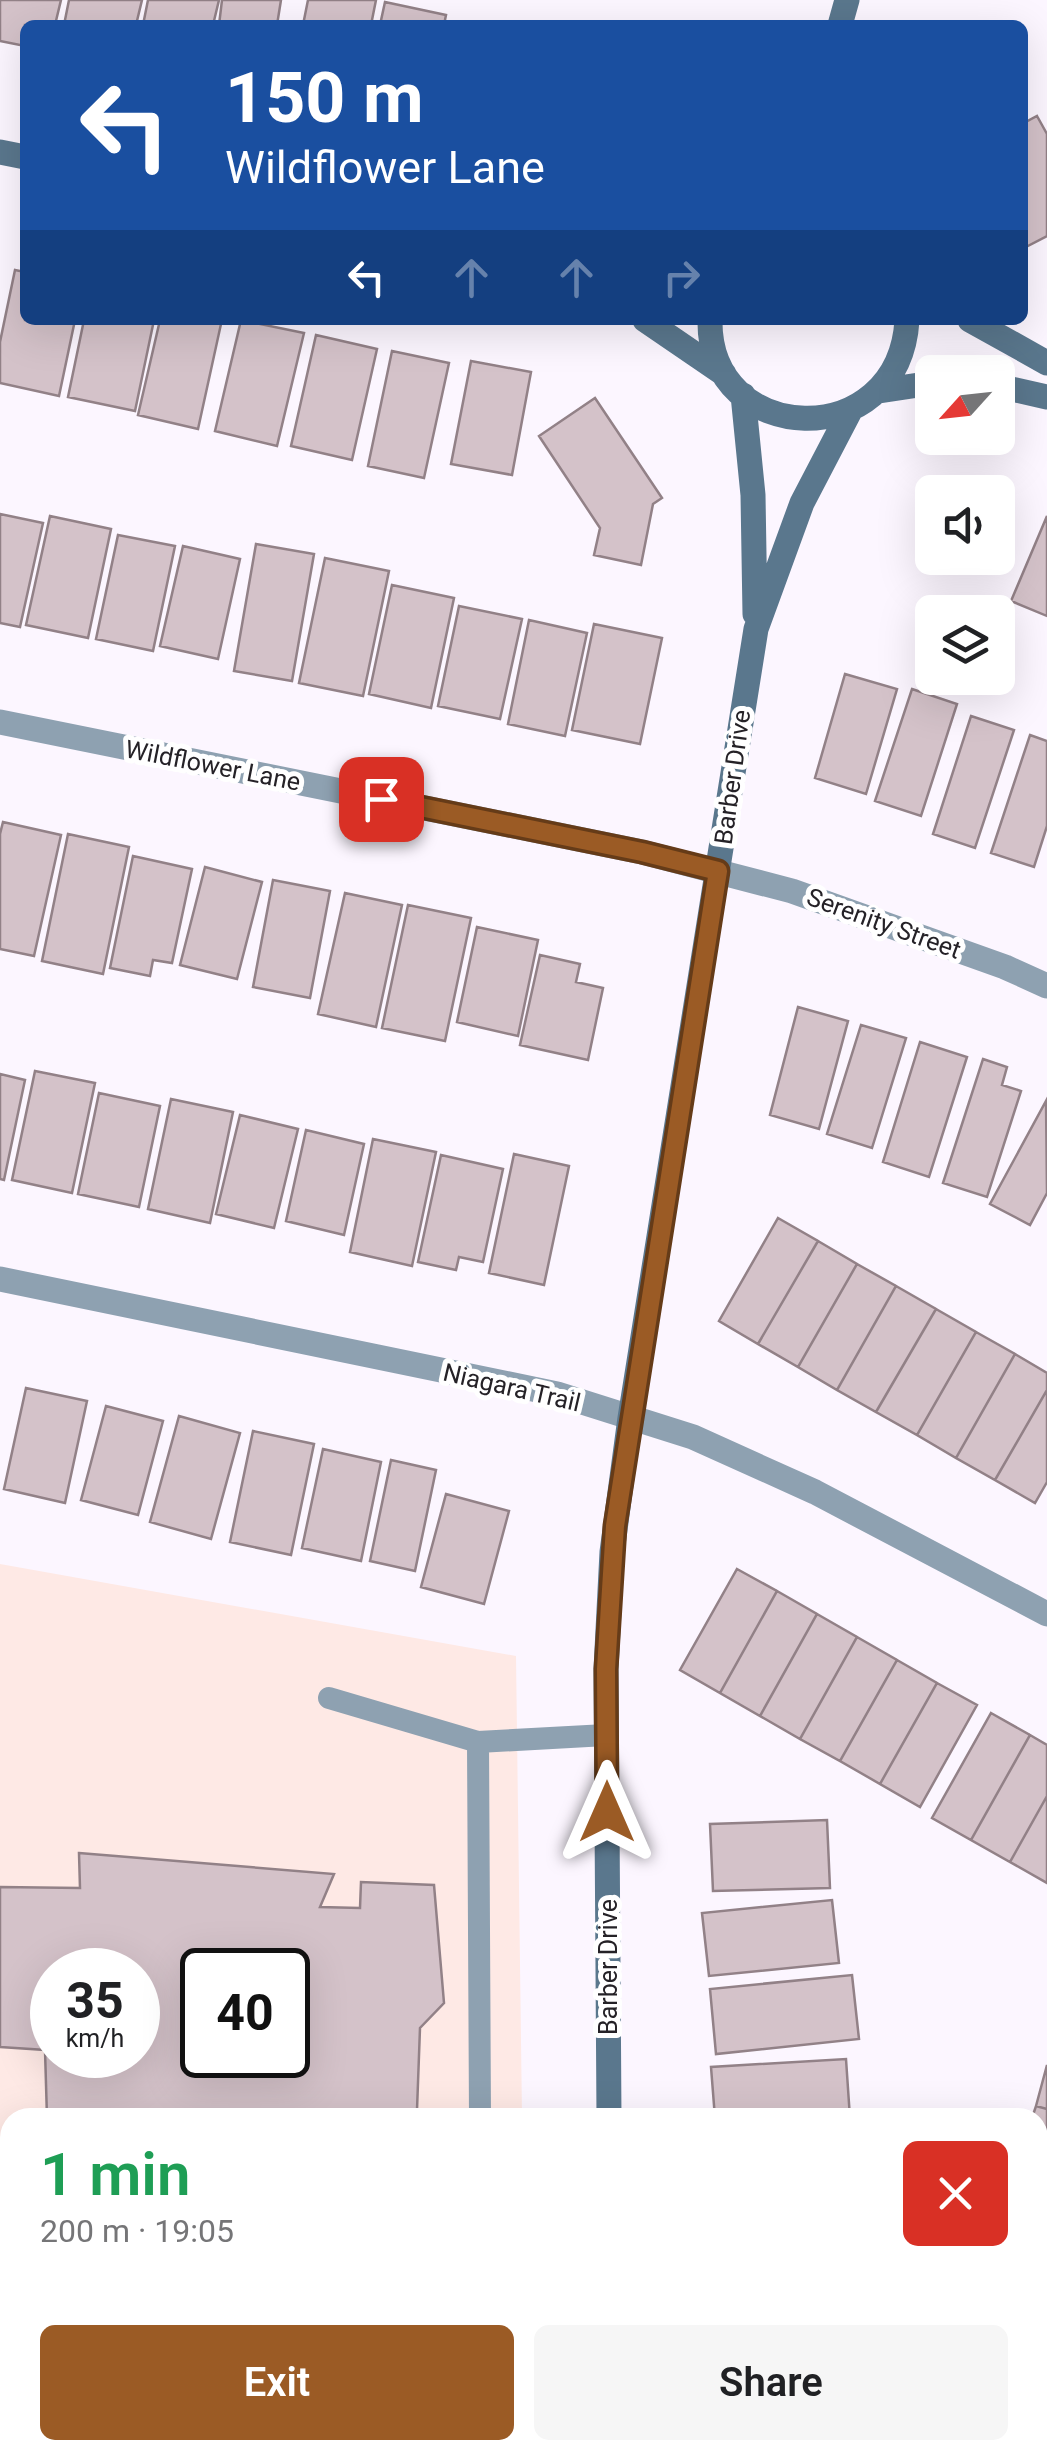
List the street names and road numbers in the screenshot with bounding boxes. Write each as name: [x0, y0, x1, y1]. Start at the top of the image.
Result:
street label: Barber Drive: [709, 708, 756, 846]
street label: Wildflower Lane: [123, 734, 303, 797]
street label: Serenity Street: [803, 882, 965, 965]
street label: Niagara Trail: [440, 1358, 583, 1417]
street label: Barber Drive: [594, 1899, 623, 2035]

